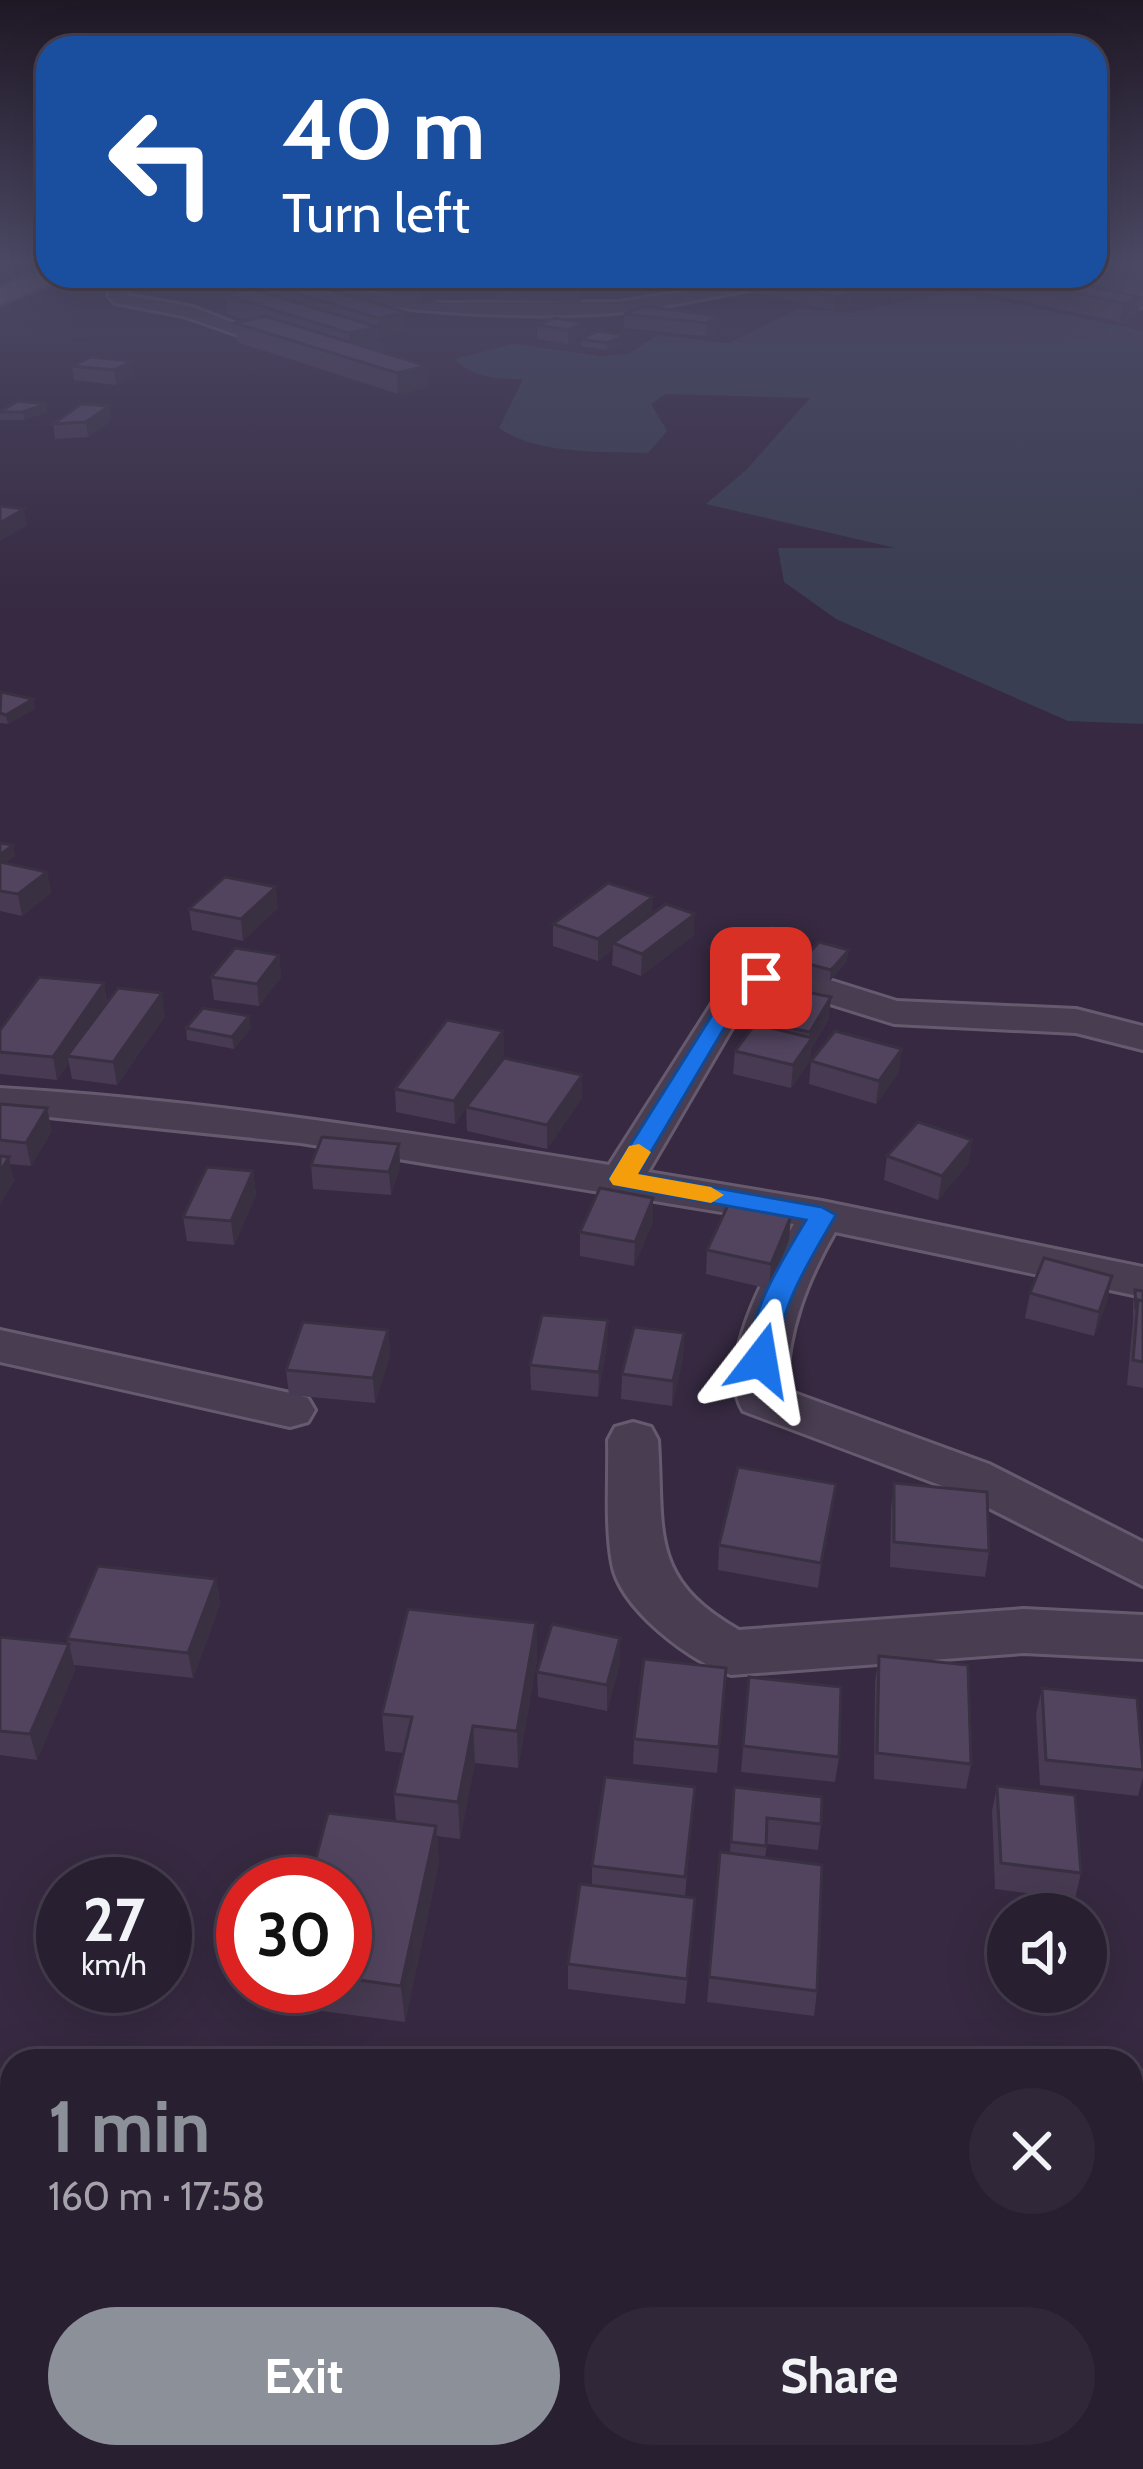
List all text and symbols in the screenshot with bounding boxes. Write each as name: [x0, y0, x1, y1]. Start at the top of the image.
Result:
text: 40 m: [282, 78, 485, 180]
icon: left: [84, 84, 240, 240]
text: Turn left: [282, 180, 470, 246]
pin: [710, 927, 812, 1029]
icon: arrive: [728, 945, 794, 1011]
position arrow: [698, 1297, 824, 1423]
speed limit sign: 30: [216, 1857, 372, 2013]
text: 27: [83, 1883, 145, 1956]
map controls: [987, 1893, 1107, 2013]
button: sound: [987, 1893, 1107, 2013]
text: km/h: [81, 1946, 147, 1983]
text: 1 min: [48, 2083, 210, 2170]
button: close: [969, 2088, 1095, 2214]
text: 160 m · 17:58: [48, 2172, 265, 2220]
button: Exit: [48, 2307, 560, 2445]
button: Share: [584, 2307, 1095, 2445]

